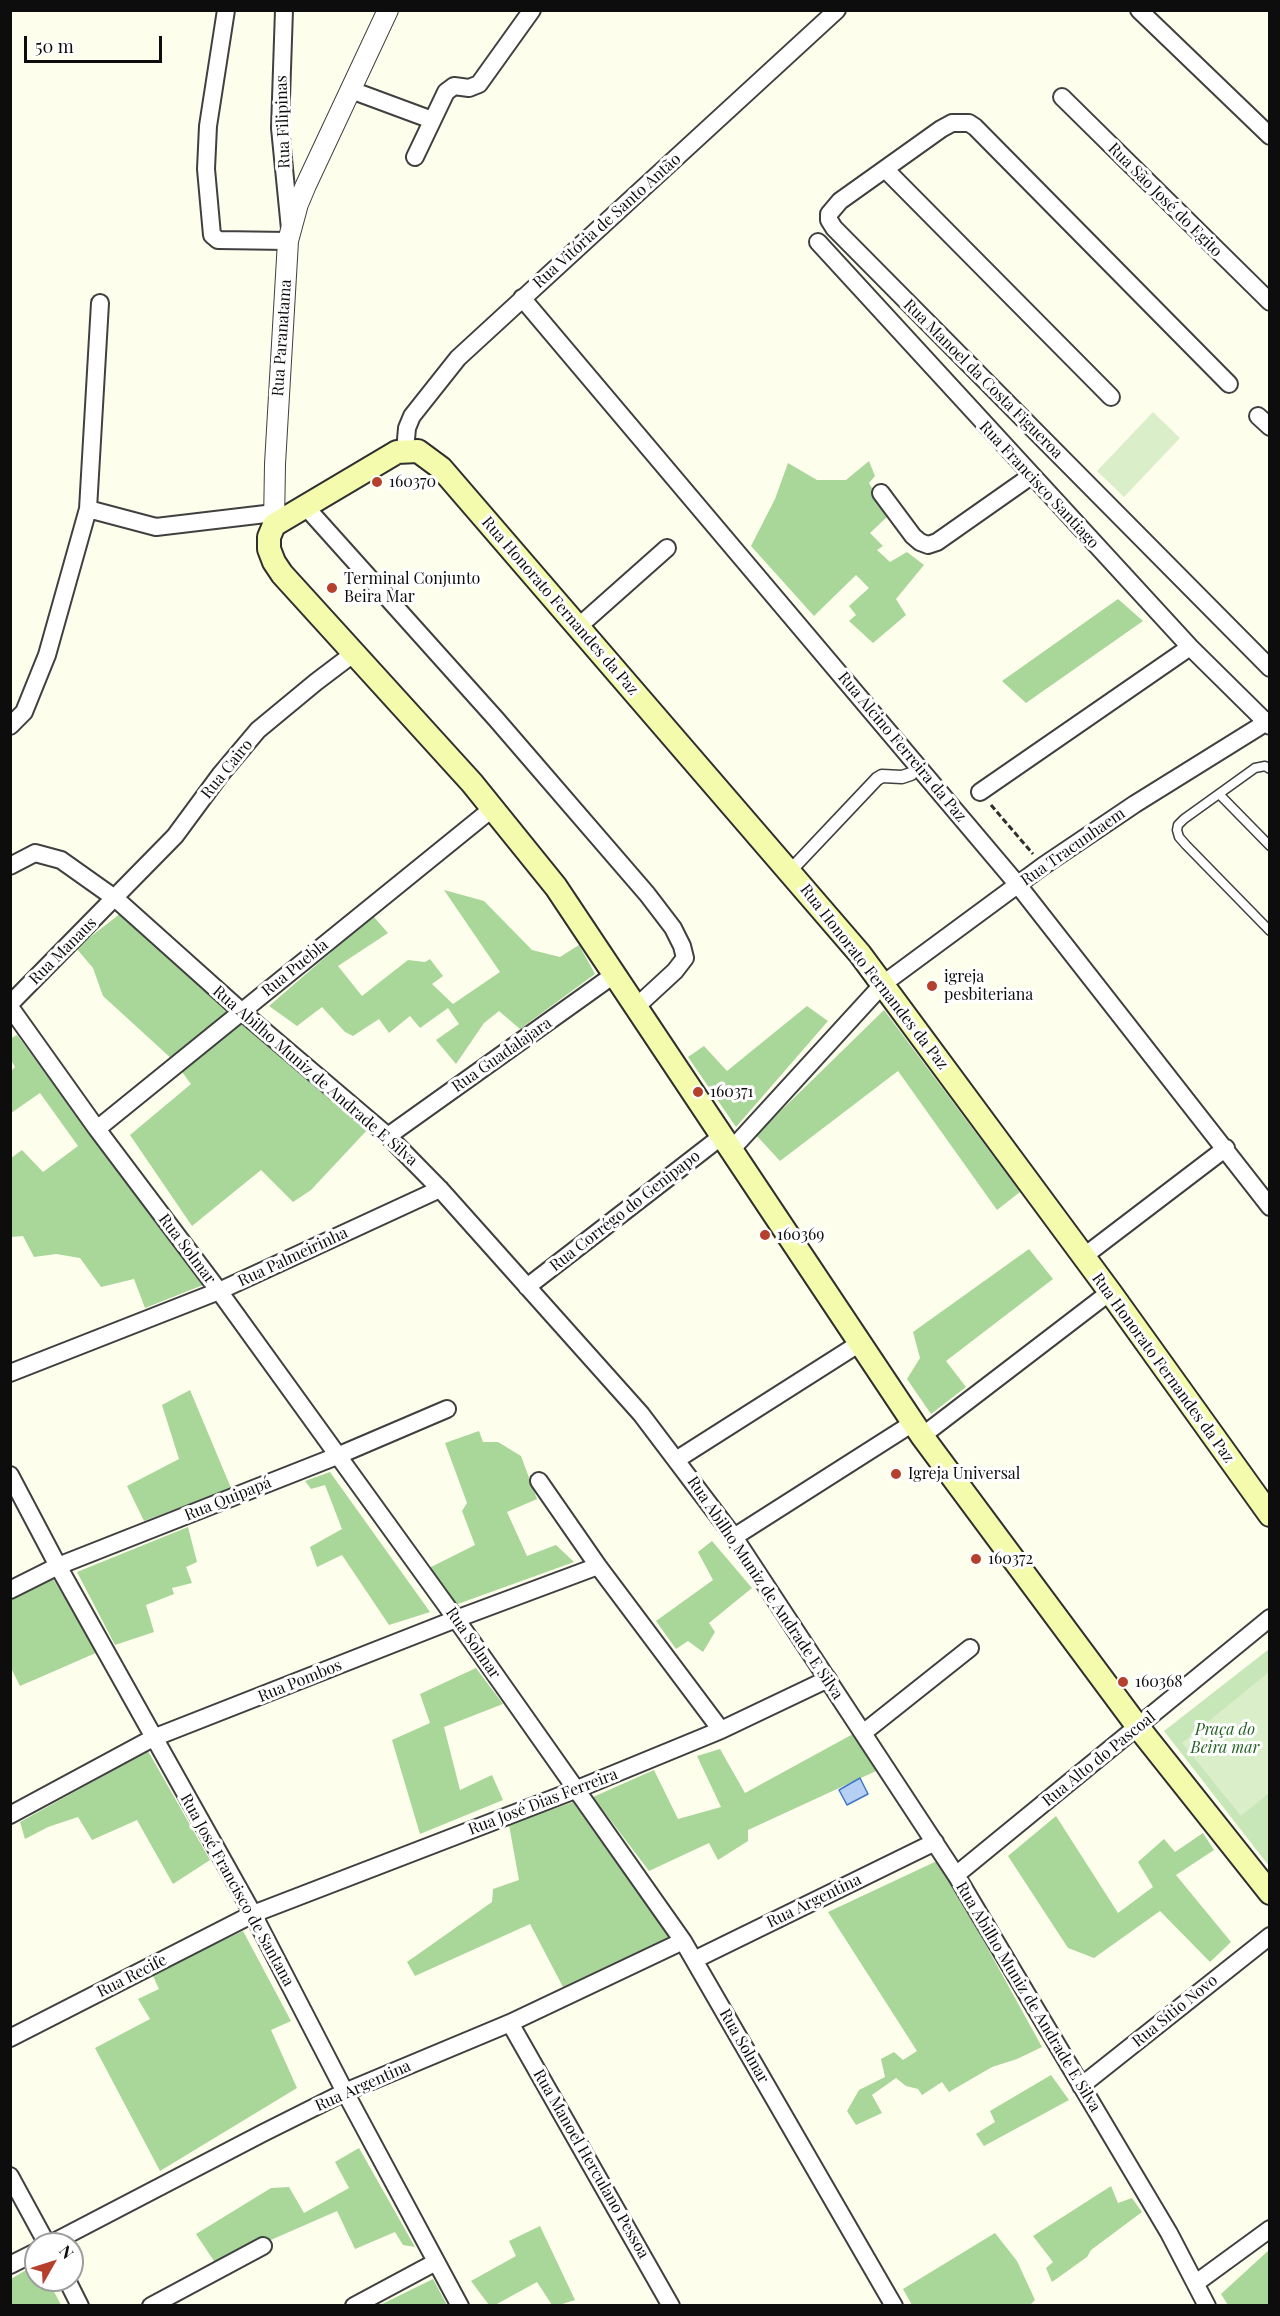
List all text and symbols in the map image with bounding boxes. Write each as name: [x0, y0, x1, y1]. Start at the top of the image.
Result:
scale bar: [27, 24, 165, 62]
text: 50 m: [35, 34, 74, 58]
street label: Rua Filipinas: [272, 75, 294, 169]
street label: Rua São José do Egito: [1104, 139, 1226, 261]
street label: Rua Vitória de Santo Antão: [529, 150, 685, 292]
street label: Rua Paranatama: [268, 279, 296, 397]
street label: Rua Manoel da Costa Figueroa: [899, 295, 1067, 463]
street label: Rua Francisco Santiago: [975, 417, 1103, 553]
place label: 160370: [389, 472, 436, 492]
marker: 160370: [370, 475, 384, 489]
street label: Rua Honorato Fernandes da Paz: [477, 513, 643, 699]
place label: Terminal Conjunto Beira Mar: [344, 569, 480, 607]
marker: Terminal Conjunto Beira Mar: [325, 581, 339, 595]
street label: Rua Alcino Ferreira da Paz: [834, 668, 970, 826]
street label: Rua Cairo: [197, 735, 257, 803]
street label: Rua Tracunhaem: [1017, 804, 1129, 890]
street label: Rua Honorato Fernandes da Paz: [796, 881, 952, 1073]
street label: Rua Manaus: [25, 913, 101, 989]
street label: Rua Puebla: [258, 935, 332, 1001]
place label: igreja pesbiteriana: [944, 967, 1033, 1005]
marker: igreja pesbiteriana: [925, 979, 939, 993]
street label: Rua Abilho Muniz de Andrade E Silva: [209, 982, 421, 1170]
street label: Rua Guadalajara: [448, 1014, 556, 1096]
place label: 160371: [710, 1082, 753, 1102]
marker: 160371: [691, 1085, 705, 1099]
street label: Rua Corrégo do Genipapo: [546, 1146, 704, 1276]
street label: Rua Solmar: [154, 1210, 220, 1288]
street label: Rua Palmeirinha: [235, 1223, 351, 1291]
place label: 160369: [777, 1225, 824, 1245]
marker: 160369: [758, 1228, 772, 1242]
street label: Rua Honorato Fernandes da Paz: [1088, 1269, 1238, 1467]
place label: Igreja Universal: [908, 1464, 1020, 1484]
marker: Igreja Universal: [889, 1467, 903, 1481]
street label: Rua Quipapá: [182, 1473, 274, 1525]
street label: Rua Abilho Muniz de Andrade E Silva: [683, 1473, 847, 1703]
place label: 160372: [988, 1549, 1033, 1569]
marker: 160372: [969, 1552, 983, 1566]
street label: Rua Solmar: [441, 1604, 505, 1682]
street label: Rua Pombos: [255, 1655, 345, 1707]
place label: 160368: [1135, 1672, 1183, 1692]
marker: 160368: [1116, 1675, 1130, 1689]
street label: Rua Alto do Pascoal: [1038, 1707, 1160, 1811]
park label: Praça do Beira mar: [1191, 1720, 1259, 1758]
street label: Rua José Dias Ferreira: [466, 1765, 620, 1839]
street label: Rua José Francisco de Santana: [176, 1790, 298, 1990]
street label: Rua Argentina: [764, 1870, 864, 1932]
street label: Rua Abilho Muniz de Andrade E Silva: [951, 1878, 1105, 2116]
street label: Rua Recife: [94, 1950, 170, 2002]
street label: Rua Sítio Novo: [1128, 1971, 1222, 2051]
street label: Rua Solmar: [715, 2005, 773, 2087]
street label: Rua Argentina: [312, 2056, 414, 2116]
street label: Rua Manoel Herculano Pessoa: [529, 2066, 653, 2262]
north arrow: [24, 2232, 84, 2292]
text: N: [55, 2241, 79, 2263]

